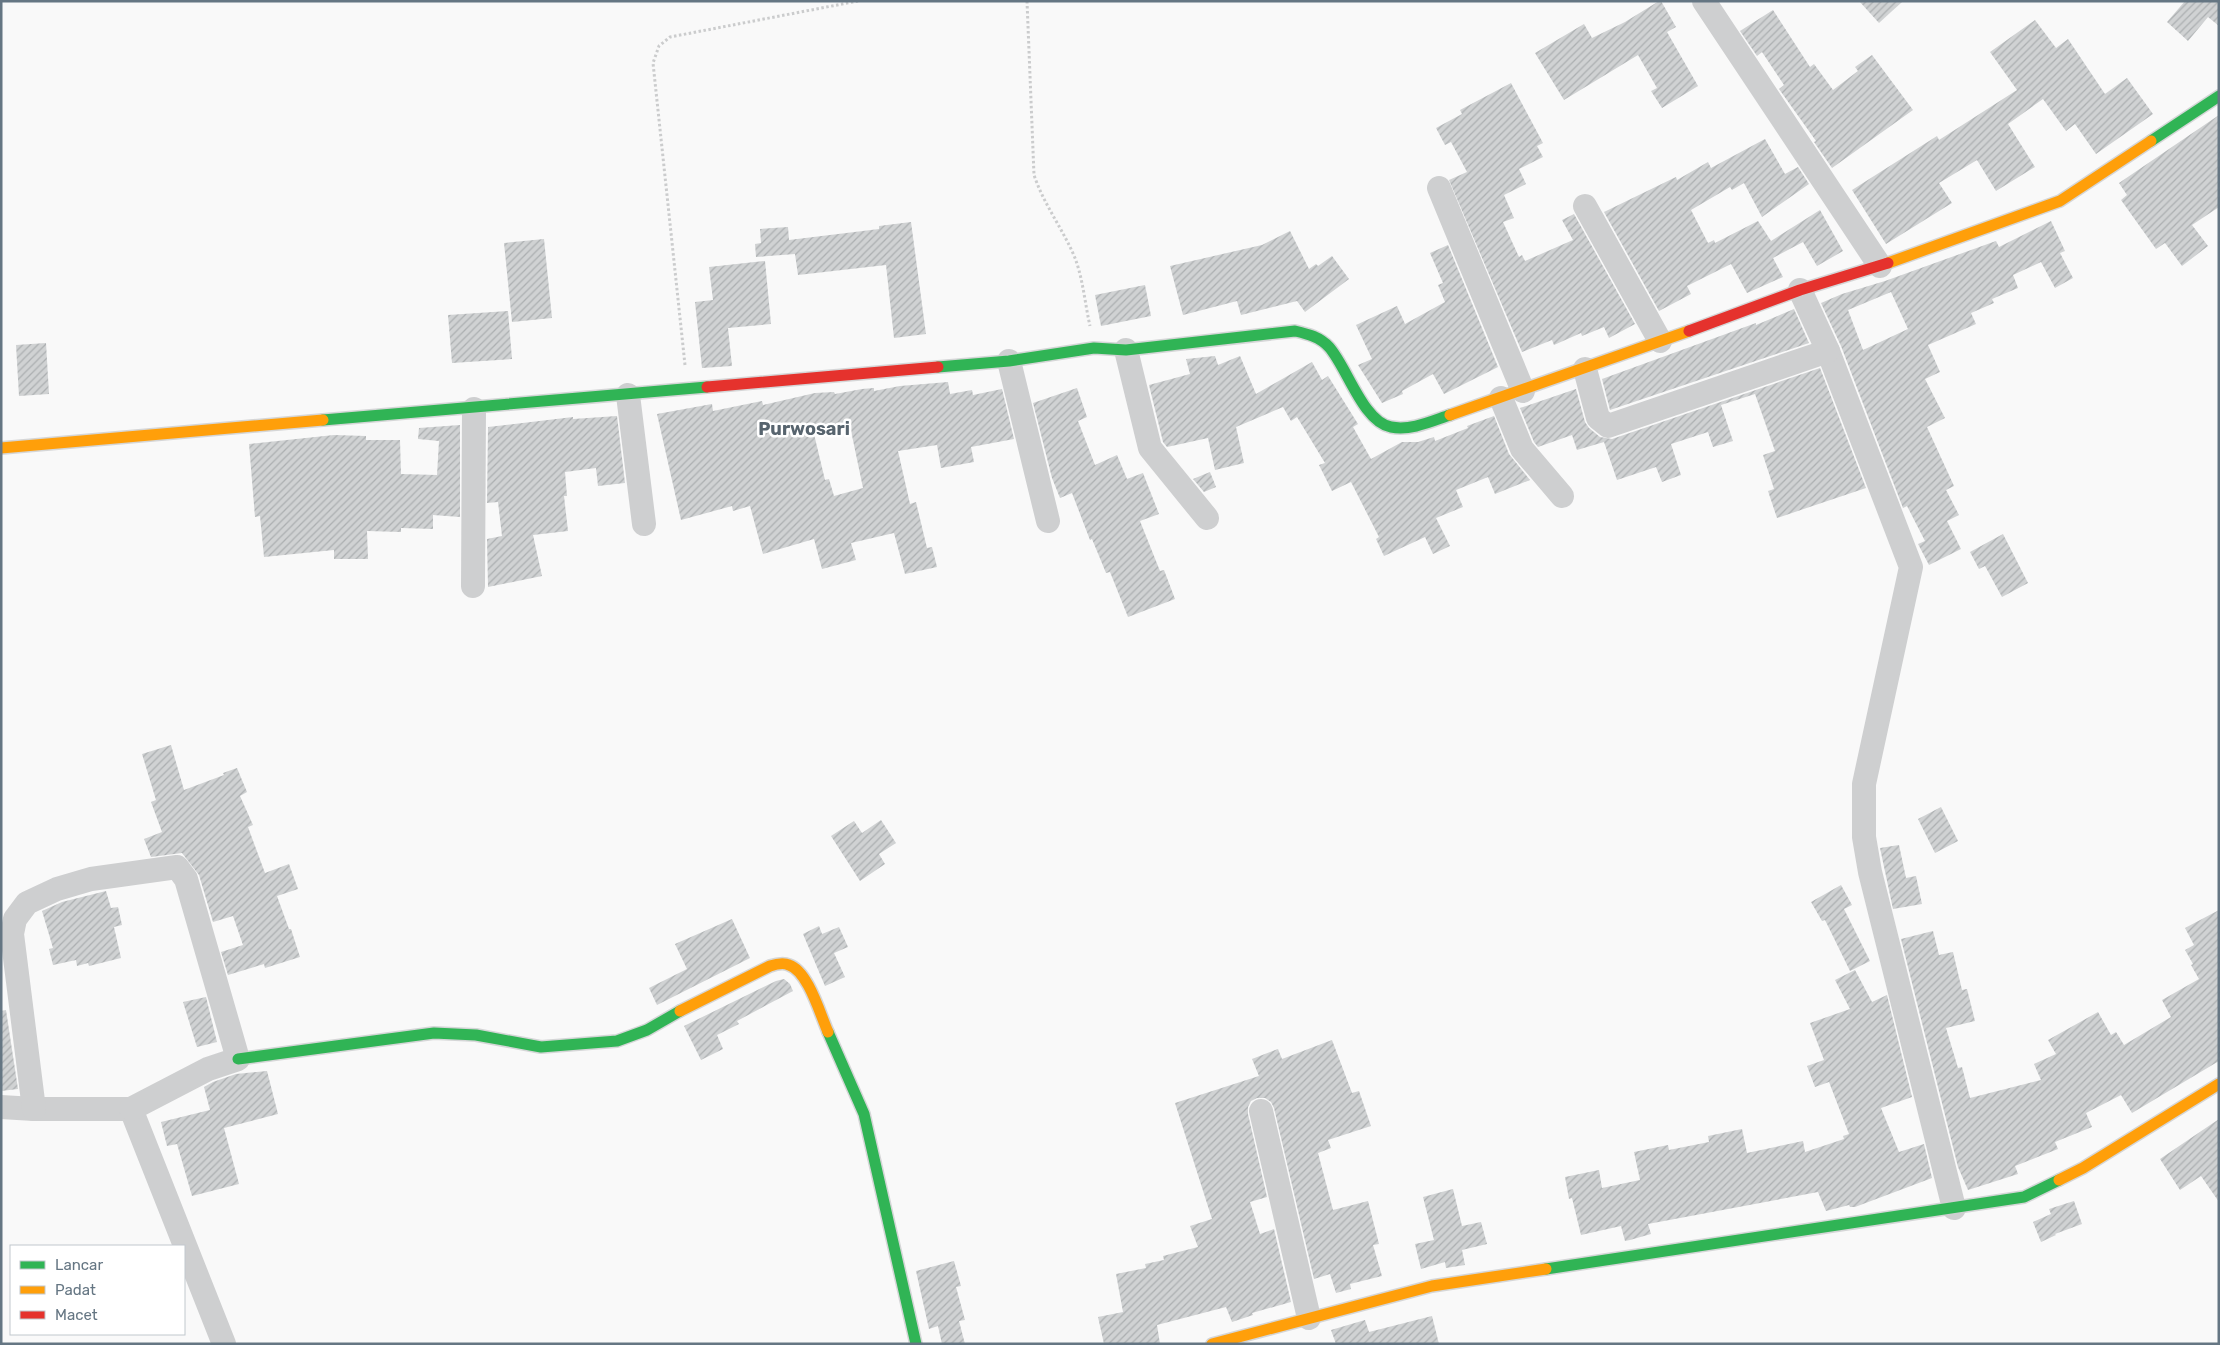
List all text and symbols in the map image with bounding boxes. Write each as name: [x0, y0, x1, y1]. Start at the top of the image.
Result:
district label: Purwosari: [758, 418, 850, 440]
legend: [10, 1245, 185, 1335]
text: Lancar: [55, 1256, 103, 1274]
text: Padat: [55, 1281, 96, 1299]
text: Macet: [55, 1306, 98, 1324]

